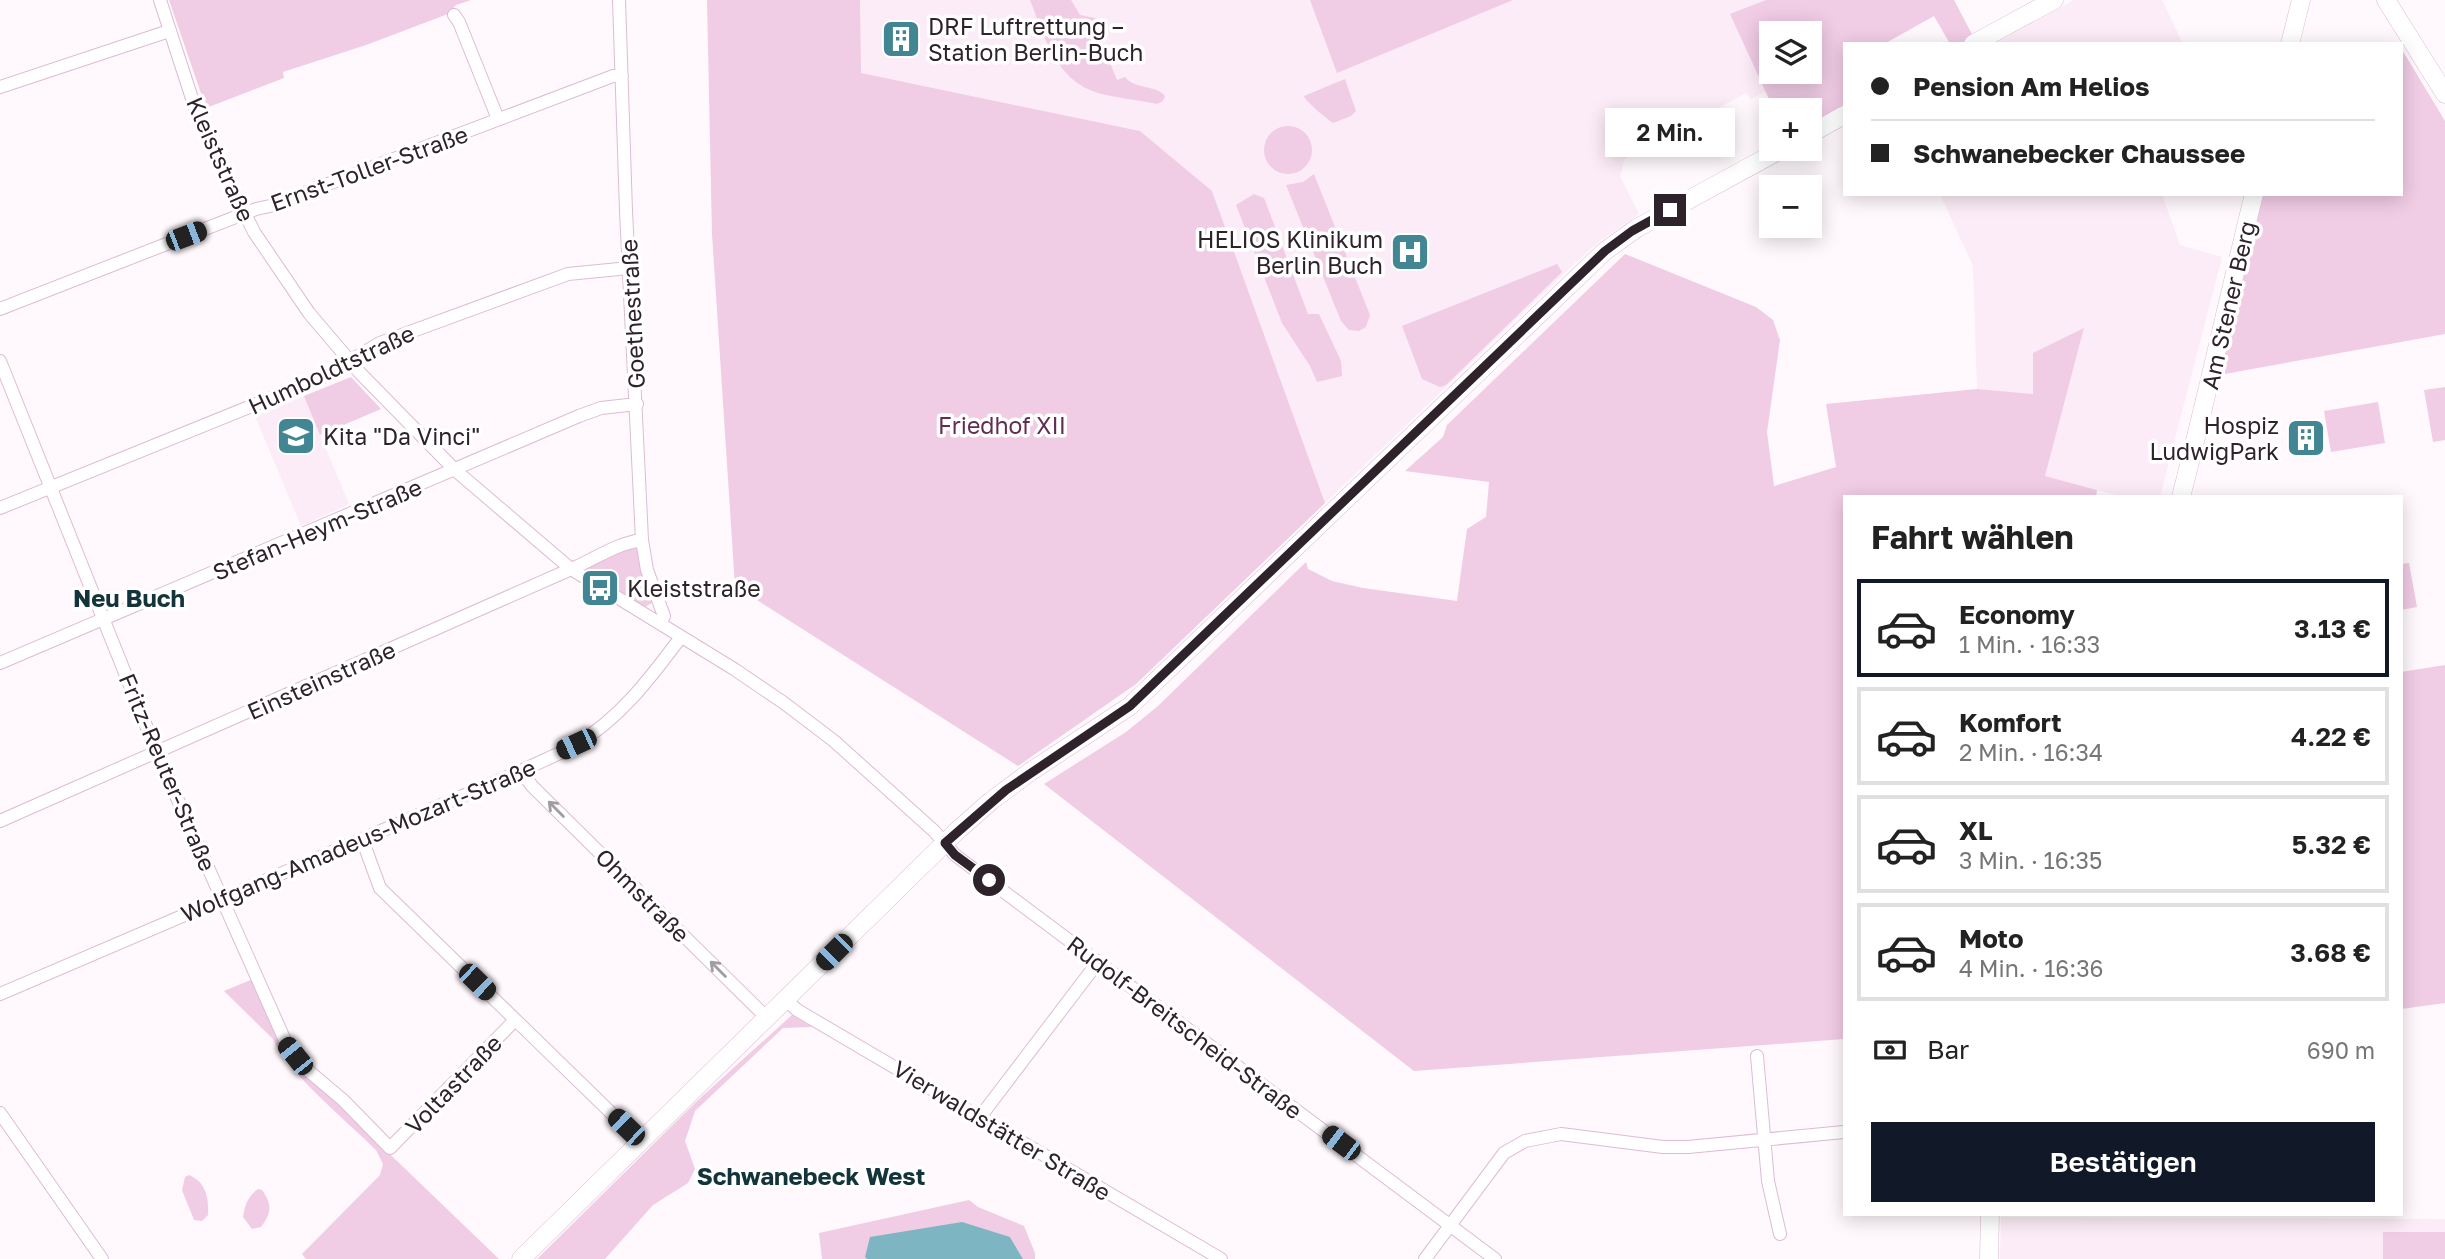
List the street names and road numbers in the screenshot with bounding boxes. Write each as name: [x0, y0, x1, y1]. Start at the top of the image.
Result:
street label: Kleiststraße: [181, 92, 261, 226]
street label: Ernst-Toller-Straße: [266, 119, 472, 217]
street label: Am Stener Berg: [2195, 218, 2261, 392]
street label: Goethestraße: [614, 238, 650, 390]
street label: Humboldtstraße: [244, 318, 418, 420]
street label: Stefan-Heym-Straße: [208, 472, 426, 586]
street label: Einsteinstraße: [243, 635, 399, 725]
street label: Fritz-Reuter-Straße: [114, 669, 222, 875]
street label: Wolfgang-Amadeus-Mozart-Straße: [177, 752, 539, 928]
street label: Ohmstraße: [590, 842, 696, 948]
street label: Rudolf-Breitscheid-Straße: [1062, 930, 1308, 1124]
street label: Voltastraße: [399, 1029, 507, 1139]
street label: Vierwaldstätter Straße: [888, 1054, 1116, 1206]

